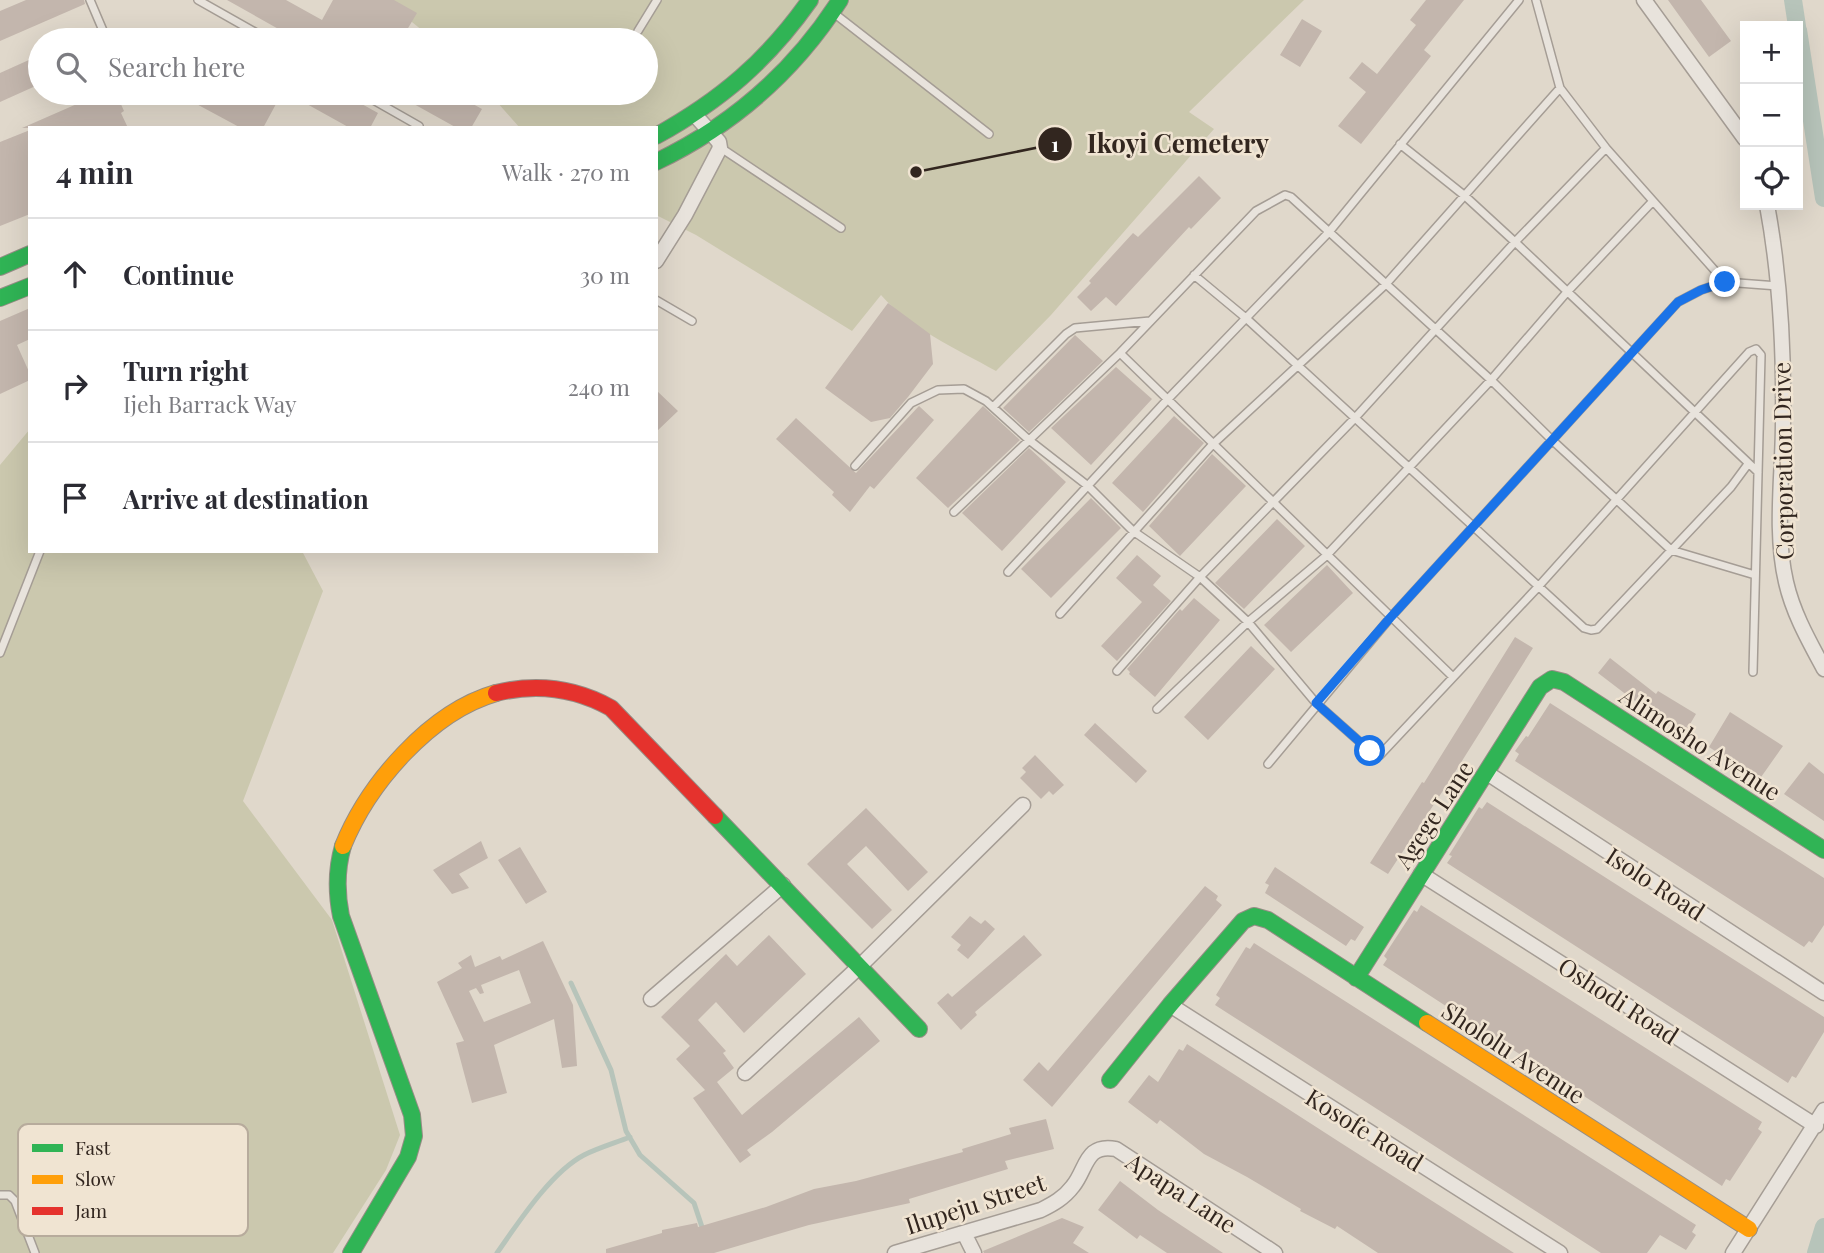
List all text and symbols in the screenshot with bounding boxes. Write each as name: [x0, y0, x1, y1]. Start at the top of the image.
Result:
map controls: [1740, 21, 1803, 210]
button: +: [1740, 21, 1803, 84]
search box: [28, 28, 658, 105]
icon: search: [52, 48, 90, 86]
text: Search here: [108, 49, 245, 84]
button: −: [1740, 84, 1803, 147]
callout: Ikoyi Cemetery: [1038, 121, 1283, 168]
text: Ikoyi Cemetery: [1087, 125, 1270, 160]
text: 1: [1051, 129, 1059, 157]
button: locate: [1740, 147, 1803, 210]
text: 4 min: [56, 152, 134, 192]
text: Walk · 270 m: [502, 156, 630, 187]
icon: ahead: [56, 255, 94, 293]
text: Continue: [123, 257, 234, 292]
text: 30 m: [580, 259, 630, 290]
route end: [1709, 266, 1740, 297]
text: Turn right: [123, 353, 249, 388]
street label: Corporation Drive: [1764, 362, 1800, 560]
icon: right: [56, 367, 94, 405]
text: 240 m: [568, 371, 630, 402]
text: Ijeh Barrack Way: [123, 388, 297, 419]
icon: arrive: [56, 479, 94, 517]
text: Arrive at destination: [123, 481, 369, 516]
street label: Alimosho Avenue: [1614, 678, 1788, 807]
route start: [1354, 735, 1385, 766]
street label: Agege Lane: [1386, 754, 1480, 875]
street label: Isolo Road: [1600, 839, 1712, 927]
street label: Oshodi Road: [1553, 949, 1685, 1051]
street label: Shololu Avenue: [1436, 994, 1592, 1110]
street label: Kosofe Road: [1300, 1080, 1430, 1178]
legend: [18, 1124, 248, 1236]
text: Fast: [75, 1134, 111, 1160]
street label: Apapa Lane: [1120, 1144, 1243, 1239]
text: Slow: [75, 1165, 116, 1191]
street label: Ilupeju Street: [901, 1165, 1050, 1241]
text: Jam: [74, 1197, 107, 1223]

